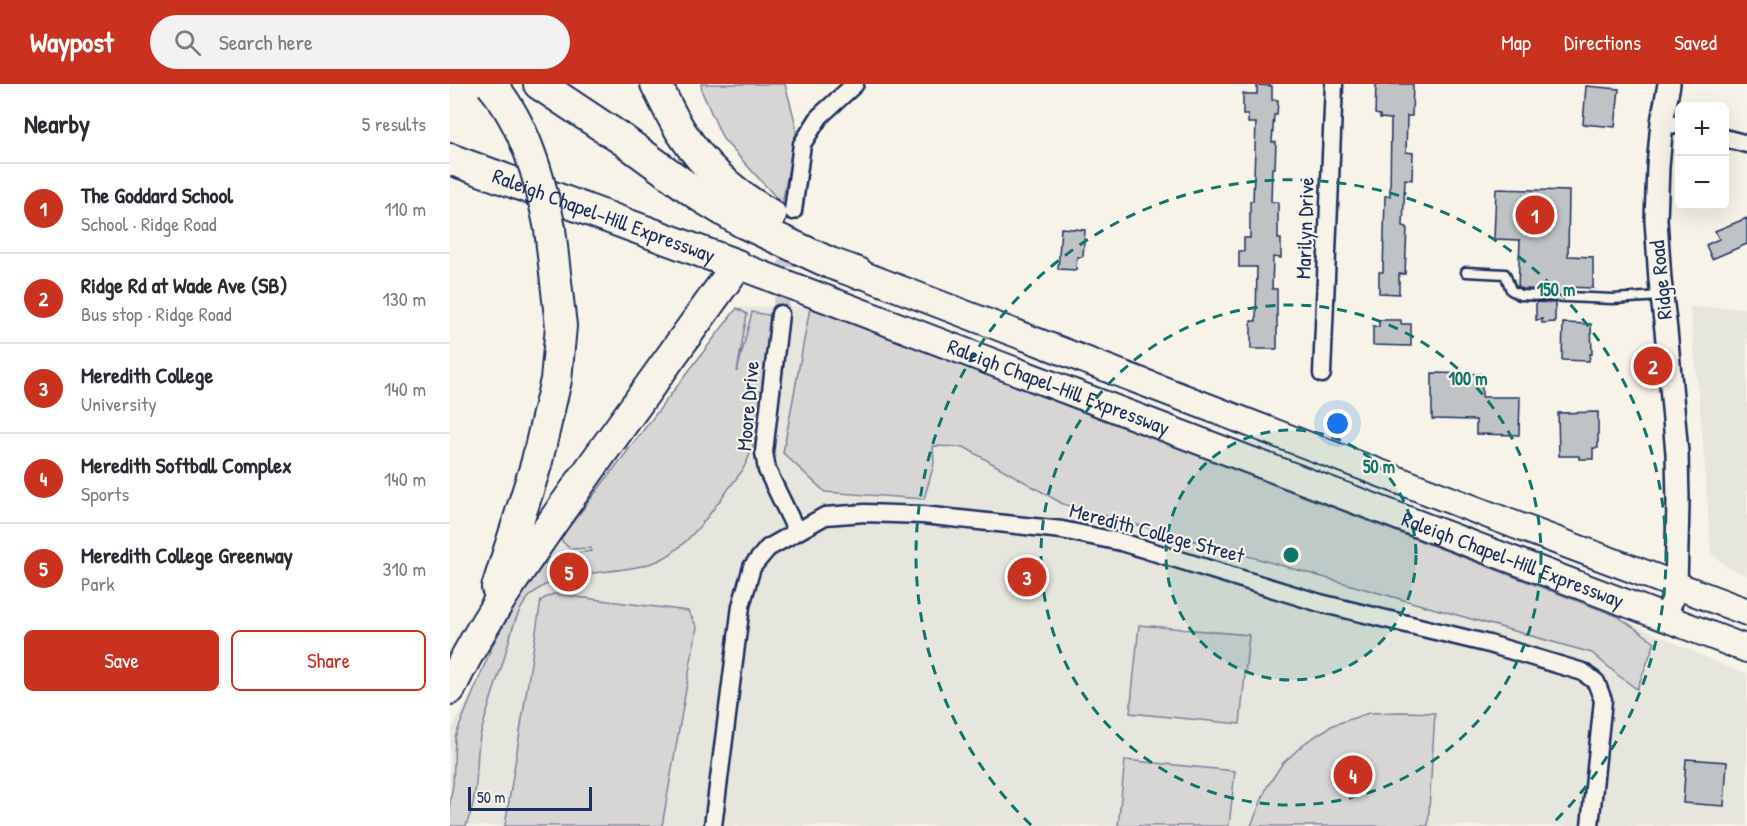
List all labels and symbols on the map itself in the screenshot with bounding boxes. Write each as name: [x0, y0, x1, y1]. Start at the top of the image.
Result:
street label: Raleigh Chapel–Hill Expressway: [489, 161, 720, 270]
street label: Marilyn Drive: [1288, 177, 1321, 279]
pin: 1: [1516, 192, 1554, 238]
street label: Ridge Road: [1642, 239, 1679, 321]
text: 150 m: [1537, 277, 1575, 302]
street label: Raleigh Chapel–Hill Expressway: [943, 331, 1174, 442]
pin: 2: [1634, 344, 1672, 388]
street label: Moore Drive: [729, 360, 766, 452]
text: 100 m: [1448, 366, 1488, 391]
your location: [1323, 409, 1352, 438]
text: 50 m: [1363, 454, 1395, 479]
street label: Meredith College Street: [1067, 495, 1248, 570]
street label: Raleigh Chapel–Hill Expressway: [1398, 504, 1628, 615]
centre of rings: [1281, 545, 1301, 565]
pin: 5: [550, 550, 588, 594]
pin: 3: [1008, 554, 1046, 600]
pin: 4: [1334, 752, 1372, 798]
scale bar: [468, 784, 592, 812]

